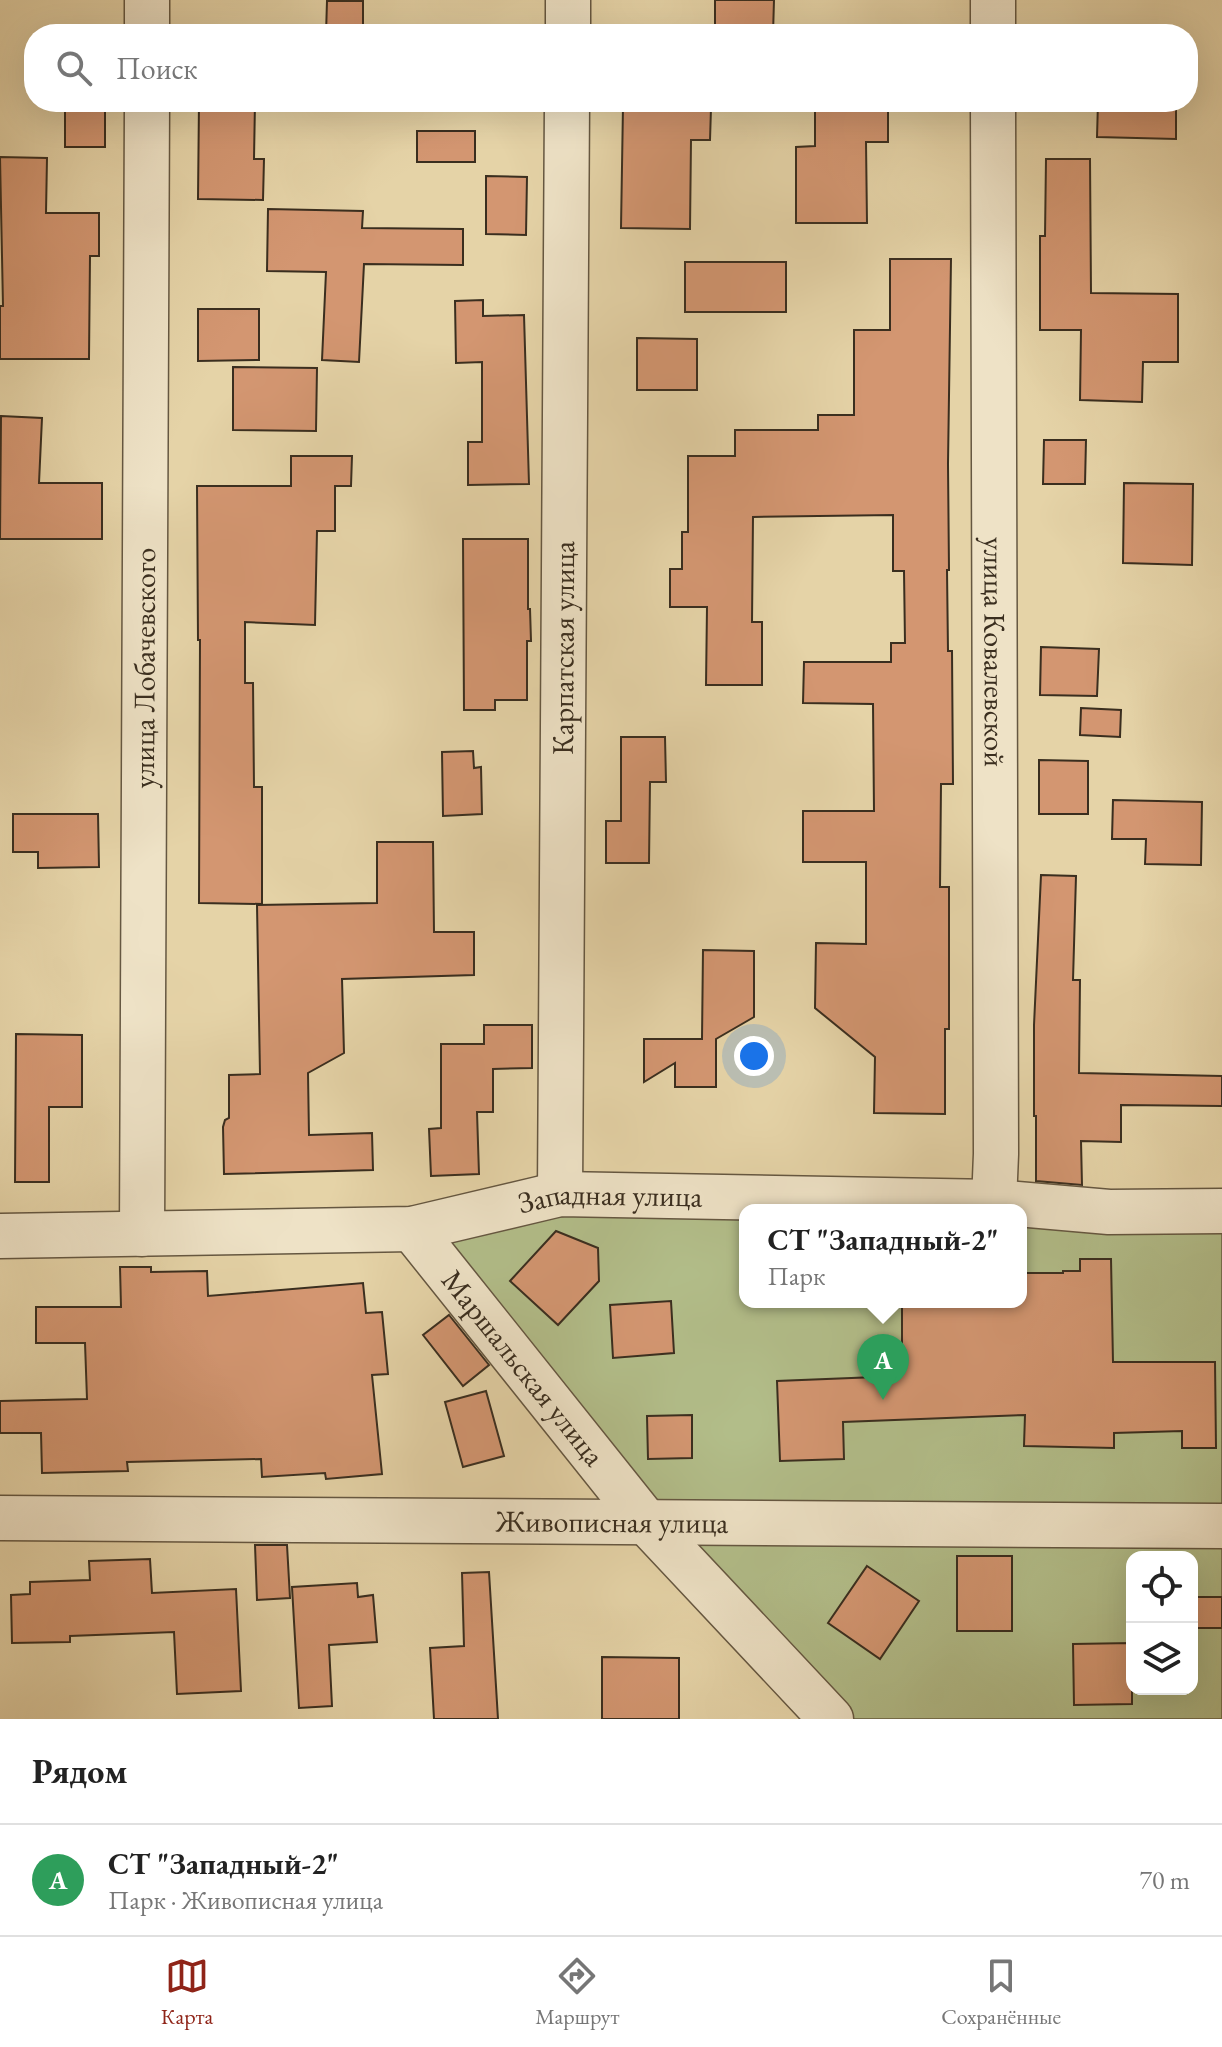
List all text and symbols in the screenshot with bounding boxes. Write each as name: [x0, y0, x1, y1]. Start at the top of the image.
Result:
search box: [24, 24, 1198, 112]
icon: search: [52, 46, 96, 90]
text: Поиск: [116, 49, 198, 88]
street label: улица Ковалевской: [975, 537, 1015, 767]
street label: Карпатская улица: [543, 541, 583, 755]
street label: улица Лобачевского: [124, 547, 164, 789]
your location: [734, 1036, 774, 1076]
street label: Западная улица: [514, 1174, 703, 1222]
popup: [739, 1204, 1027, 1308]
text: СТ "Западный-2": [768, 1220, 998, 1259]
text: Парк: [768, 1259, 825, 1293]
street label: Маршальская улица: [433, 1262, 614, 1474]
pin: A: [857, 1334, 909, 1400]
street label: Живописная улица: [494, 1501, 728, 1542]
map controls: [1126, 1551, 1198, 1695]
button: locate: [1126, 1551, 1198, 1623]
button: layers: [1126, 1623, 1198, 1695]
text: Рядом: [32, 1749, 127, 1793]
text: СТ "Западный-2": [108, 1844, 339, 1883]
text: A: [49, 1863, 67, 1897]
text: 70 m: [1140, 1863, 1190, 1897]
text: Парк · Живописная улица: [108, 1883, 383, 1917]
tab: Карта: [161, 1954, 213, 2031]
tab: Маршрут: [535, 1954, 619, 2031]
tab: Сохранённые: [941, 1954, 1061, 2031]

